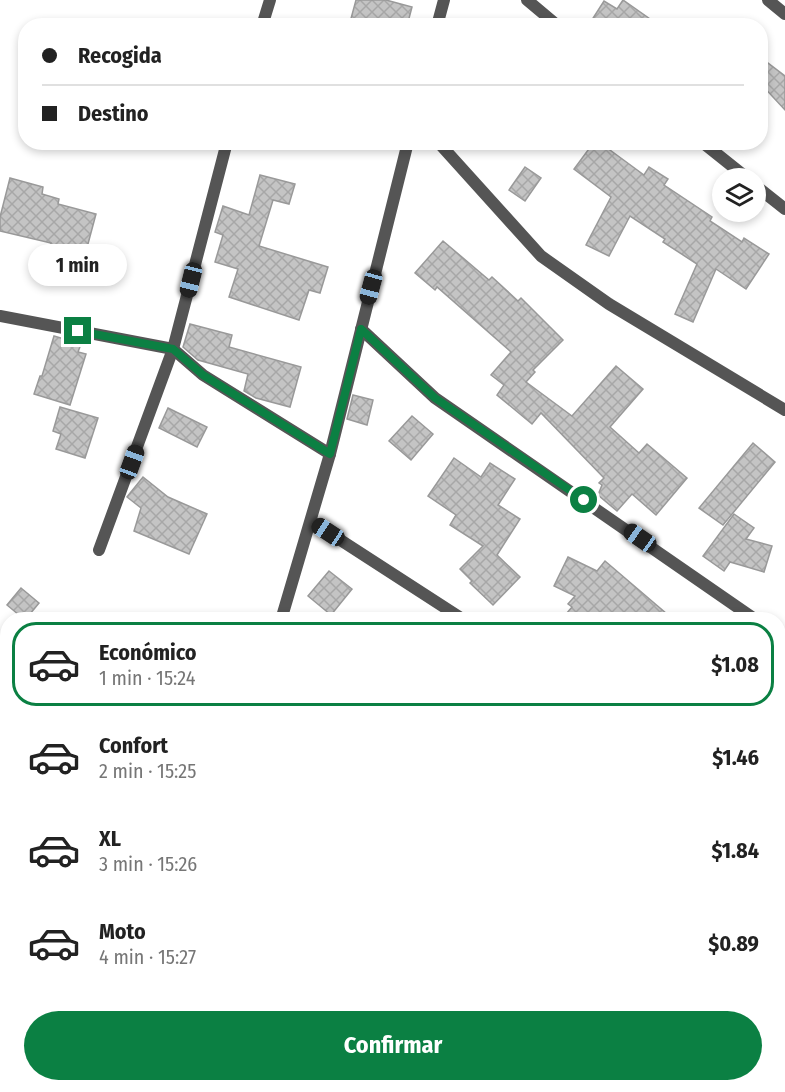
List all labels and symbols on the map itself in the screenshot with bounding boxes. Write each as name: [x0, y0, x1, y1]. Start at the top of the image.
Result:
callout: 1 min: [28, 244, 128, 286]
car: [178, 260, 204, 300]
car: [358, 267, 384, 307]
route end: [64, 317, 91, 344]
car: [117, 442, 147, 482]
route start: [570, 486, 597, 513]
car: [308, 515, 348, 549]
car: [620, 520, 660, 556]

